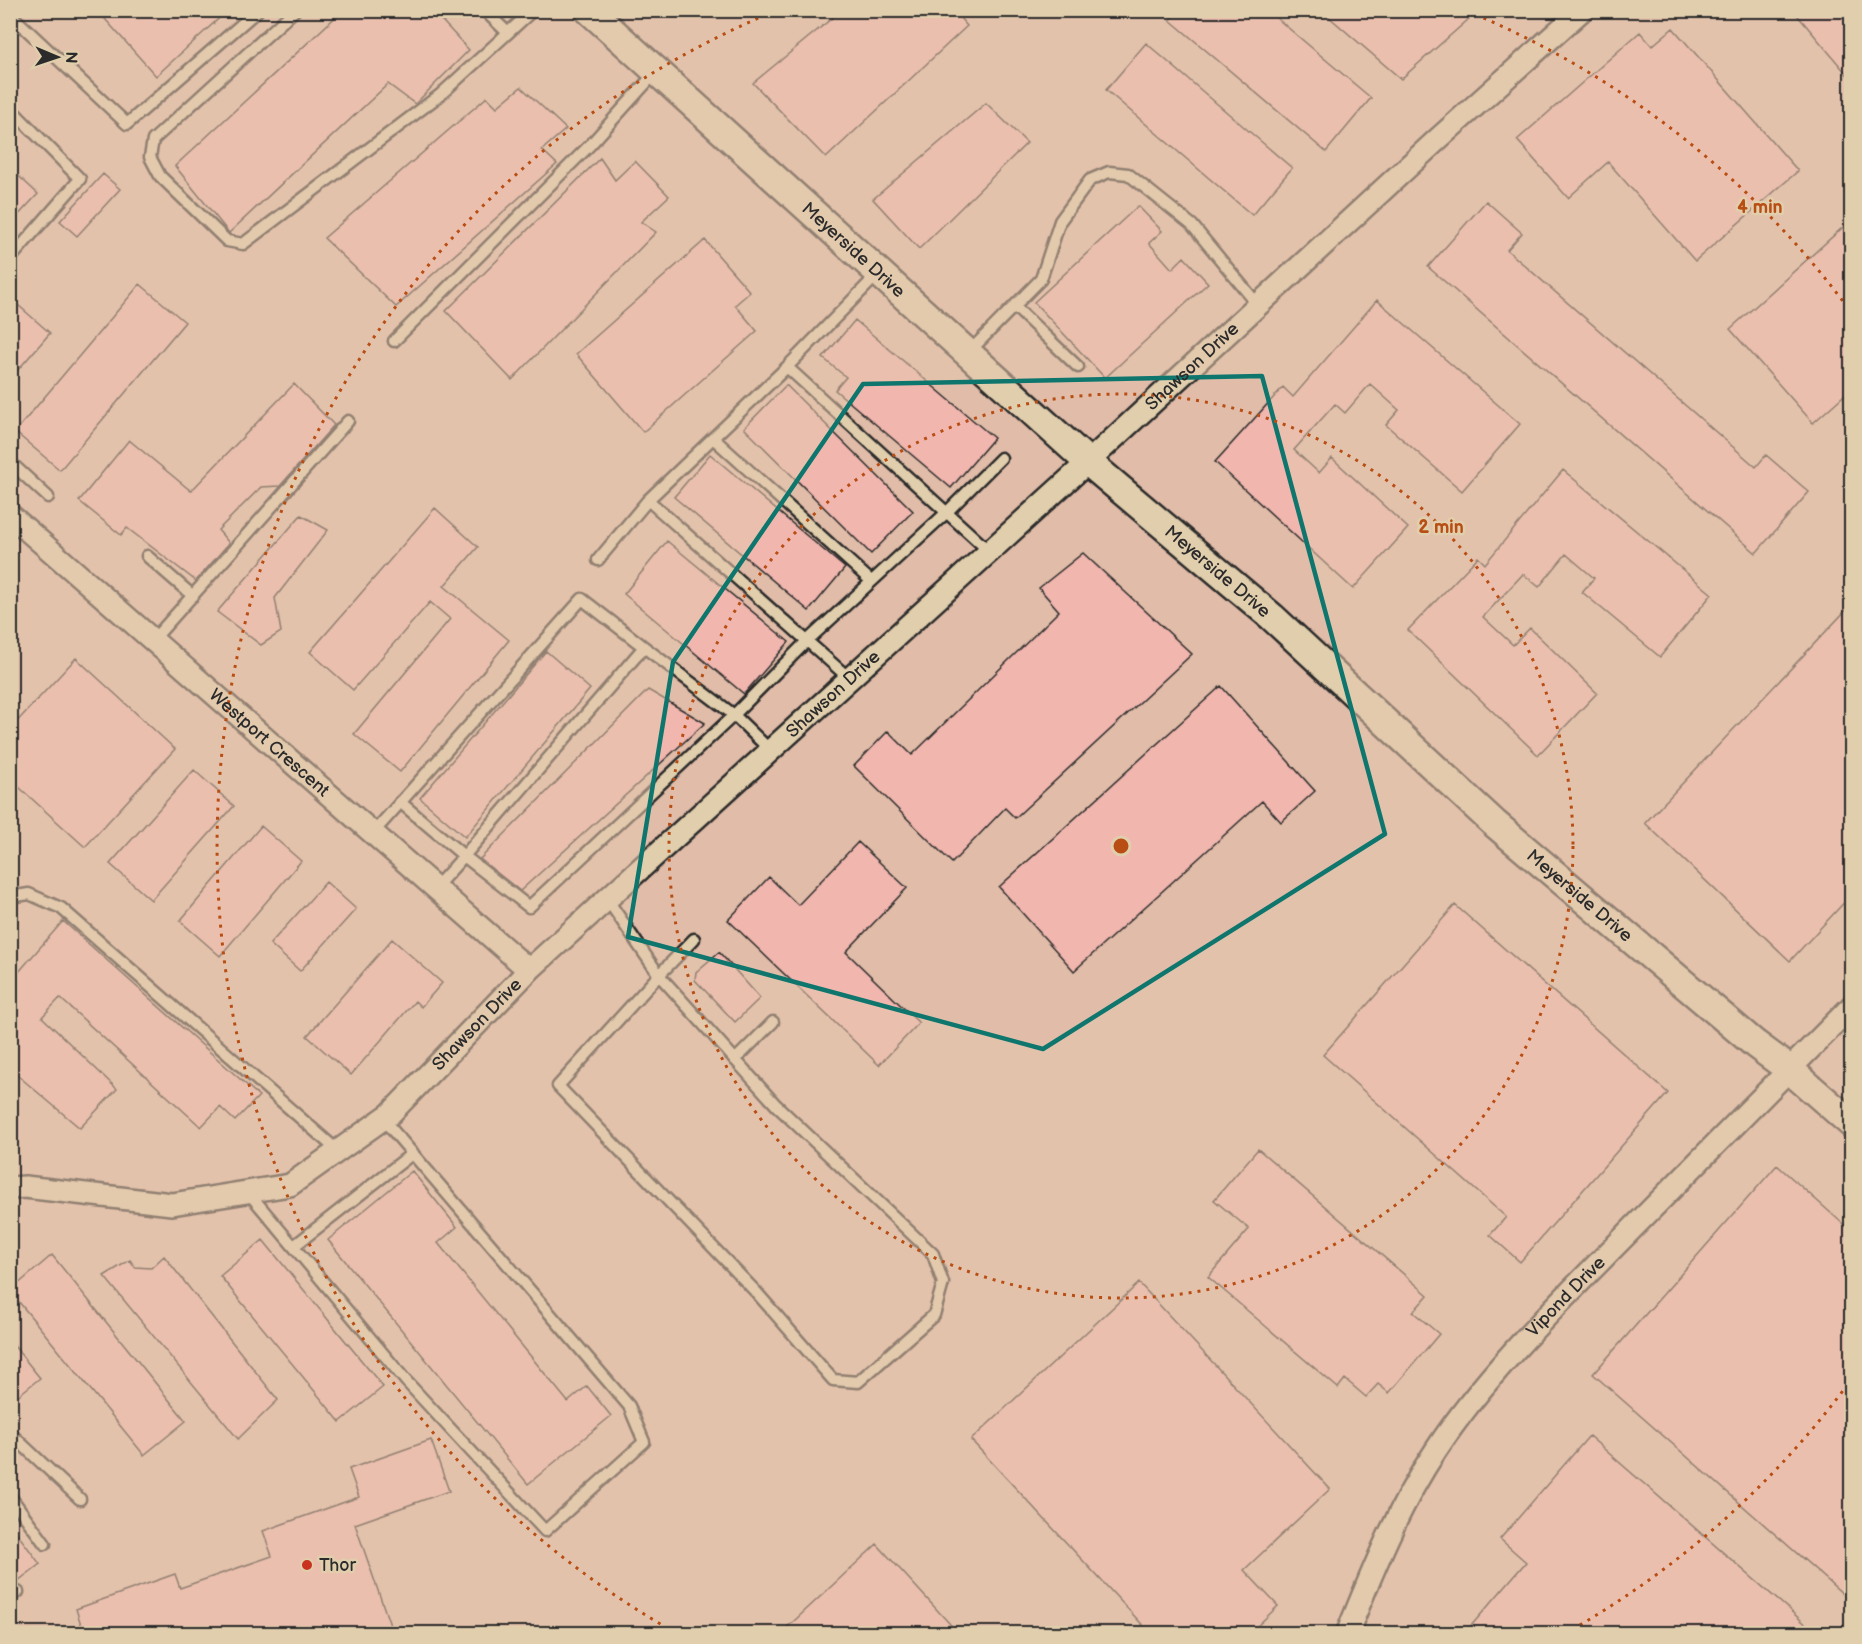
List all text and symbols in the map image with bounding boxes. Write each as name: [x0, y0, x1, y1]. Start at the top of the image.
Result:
north arrow: [27, 27, 87, 87]
text: N: [61, 51, 80, 64]
text: 4 min: [1737, 197, 1783, 218]
street label: Meyerside Drive: [797, 198, 909, 302]
street label: Shawson Drive: [1141, 318, 1244, 415]
text: 2 min: [1418, 517, 1464, 538]
street label: Meyerside Drive: [1160, 521, 1275, 622]
street label: Shawson Drive: [782, 646, 885, 742]
street label: Westport Crescent: [205, 685, 334, 801]
centre of rings: [1111, 836, 1131, 856]
street label: Meyerside Drive: [1522, 845, 1637, 947]
street label: Shawson Drive: [428, 974, 526, 1075]
street label: Vipond Drive: [1522, 1252, 1610, 1341]
place label: Thor: [319, 1555, 357, 1576]
marker: Thor: [300, 1558, 314, 1572]

